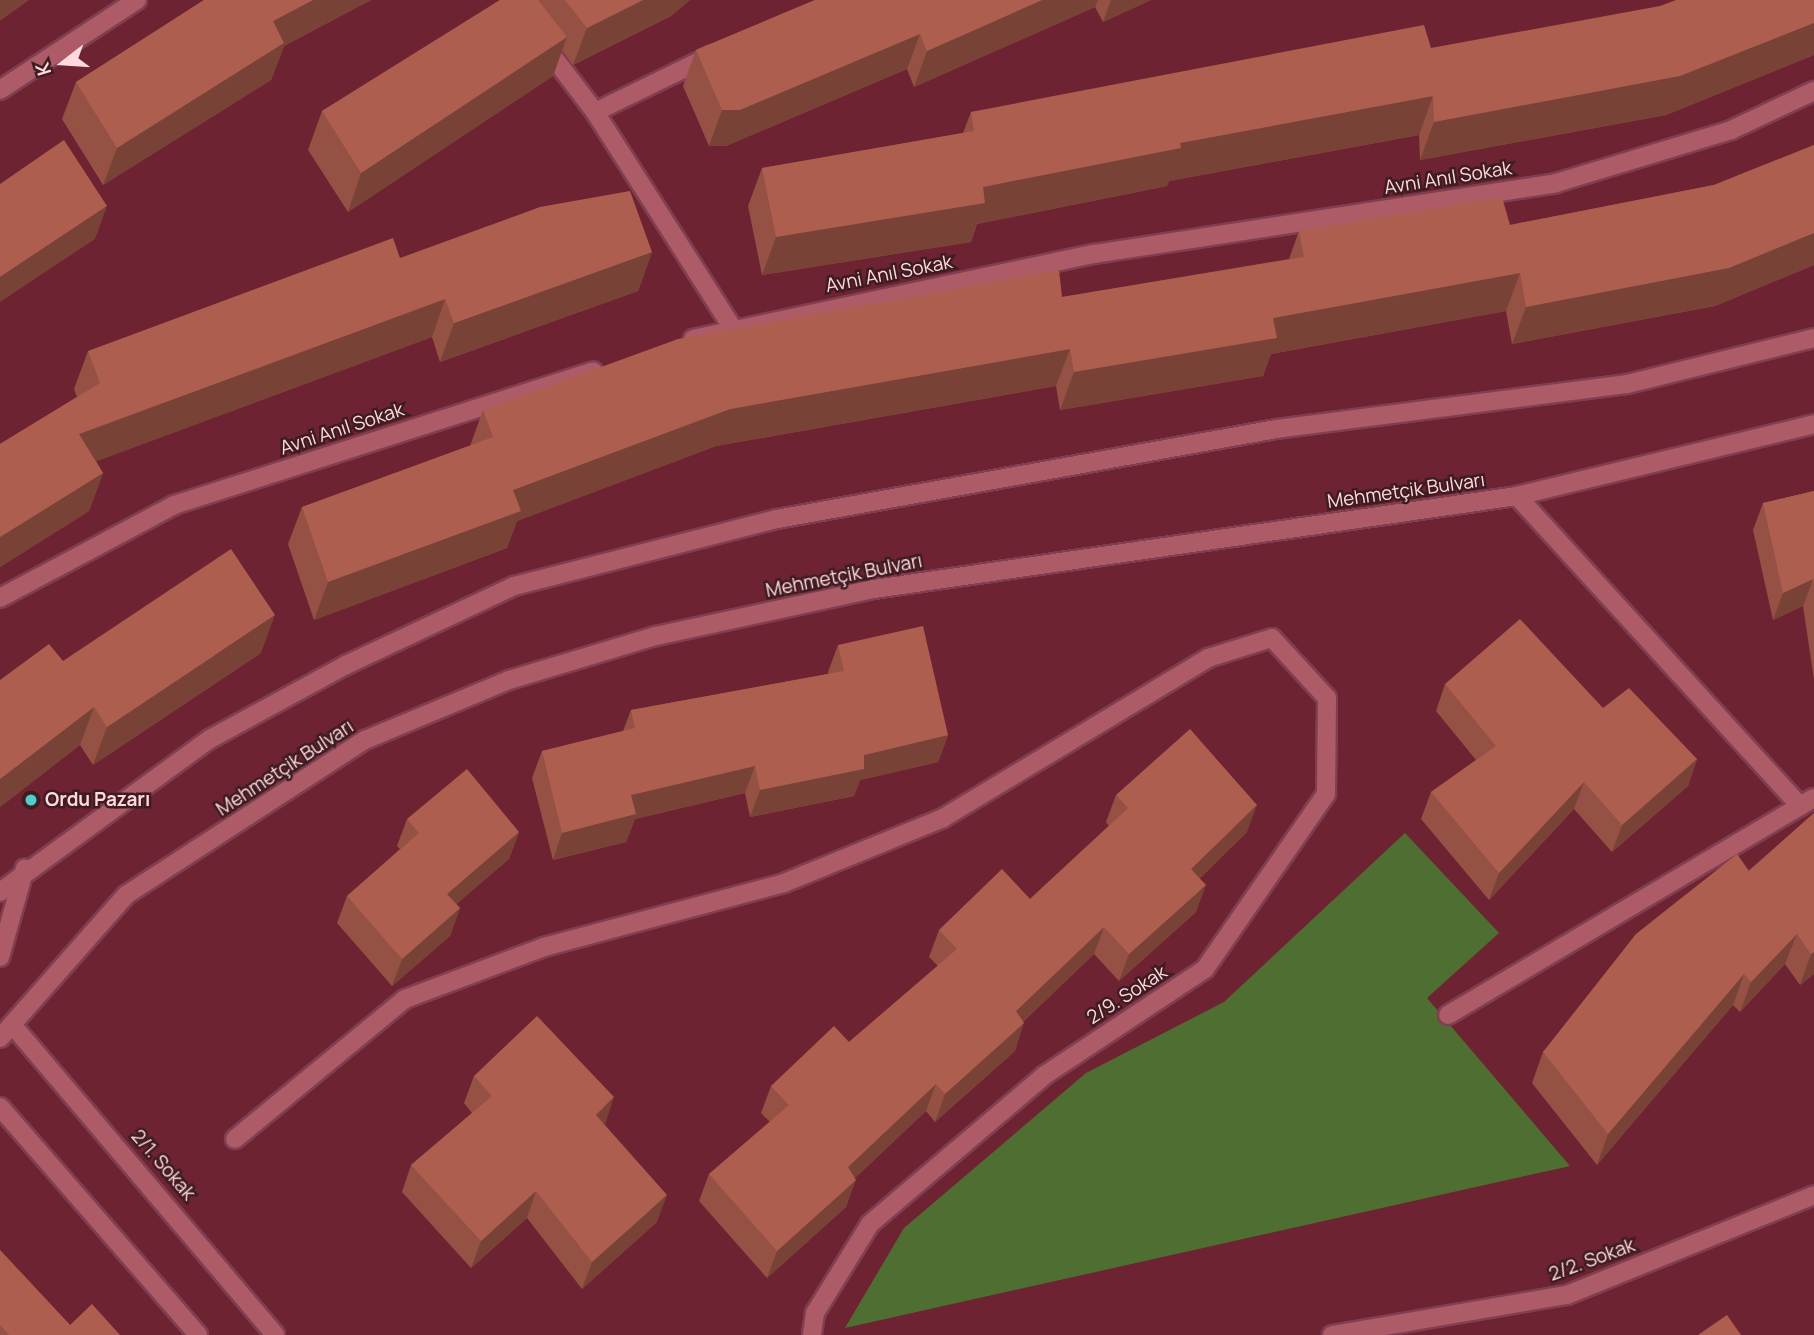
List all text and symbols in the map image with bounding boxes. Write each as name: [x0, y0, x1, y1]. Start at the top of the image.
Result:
north arrow: [28, 28, 98, 98]
text: K: [29, 59, 57, 79]
street label: Avni Anıl Sokak: [1383, 157, 1513, 199]
street label: Avni Anıl Sokak: [824, 251, 954, 297]
street label: Avni Anıl Sokak: [277, 398, 407, 460]
street label: Mehmetçik Bulvarı: [1326, 469, 1486, 513]
street label: Mehmetçik Bulvarı: [764, 550, 924, 602]
street label: Mehmetçik Bulvarı: [212, 715, 358, 821]
place label: Ordu Pazarı: [45, 789, 150, 811]
marker: Ordu Pazarı: [23, 792, 39, 808]
street label: 2/9. Sokak: [1083, 961, 1171, 1029]
street label: 2/1. Sokak: [126, 1125, 200, 1205]
street label: 2/2. Sokak: [1546, 1234, 1638, 1286]

